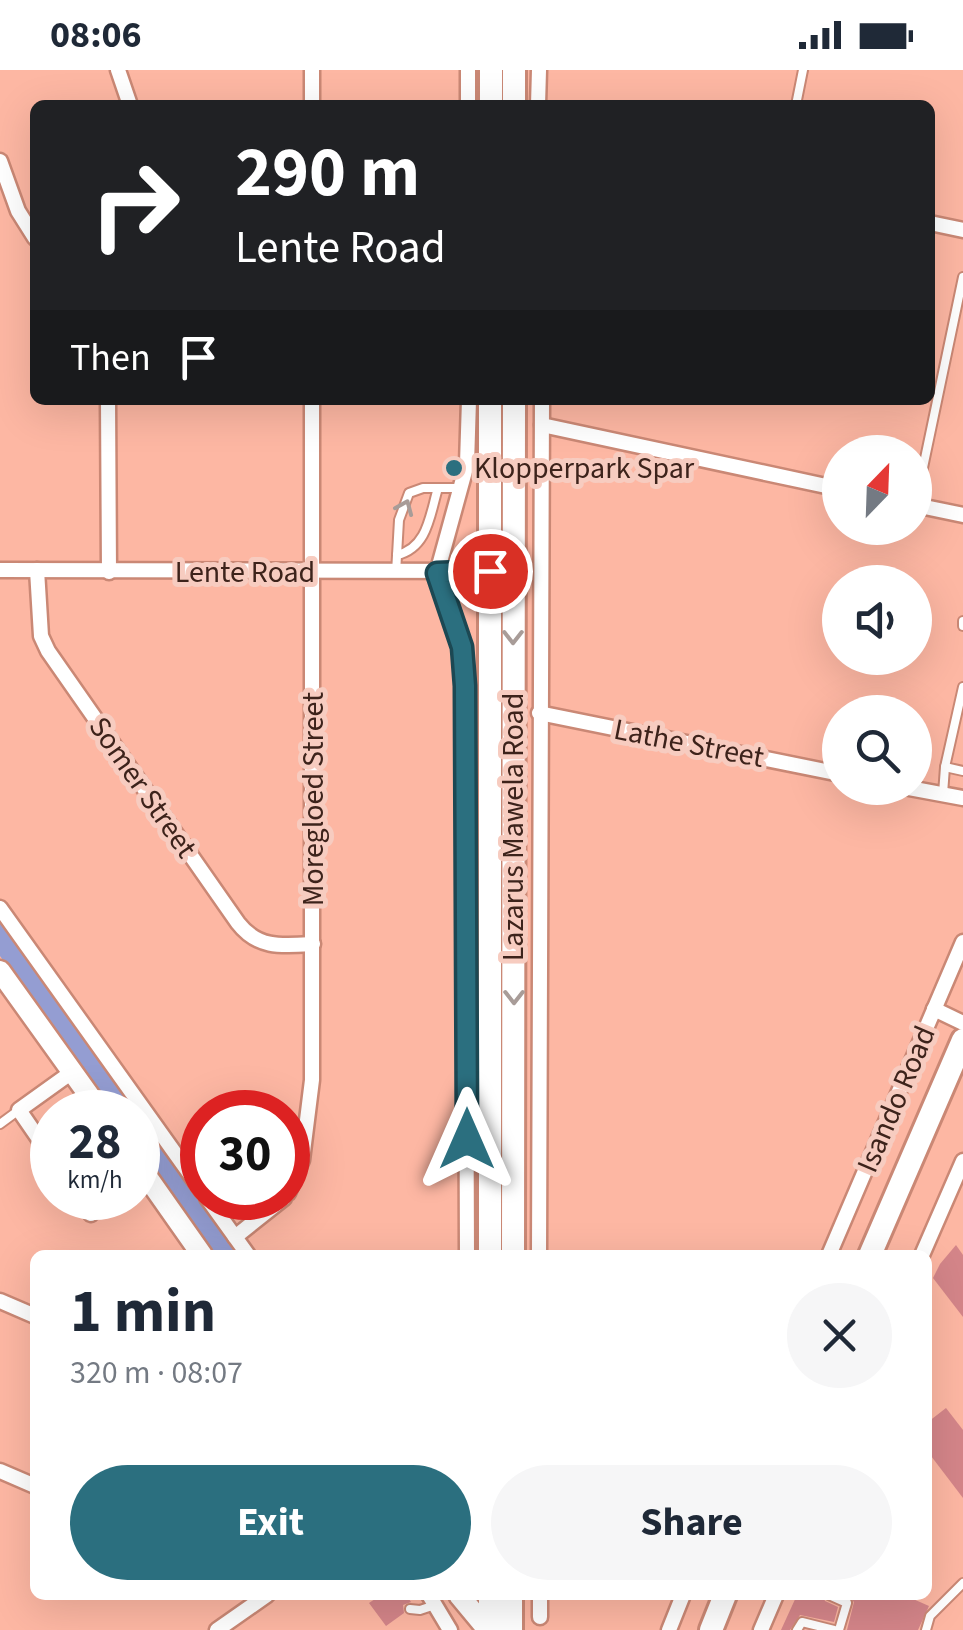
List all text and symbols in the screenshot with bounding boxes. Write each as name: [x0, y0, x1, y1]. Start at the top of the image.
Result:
text: 08:06: [50, 8, 142, 62]
text: 290 m: [235, 123, 420, 223]
icon: right: [70, 140, 200, 270]
text: Lente Road: [235, 216, 446, 280]
icon: arrive: [171, 330, 226, 385]
text: Then: [70, 331, 151, 385]
north arrow: [822, 435, 932, 545]
map controls: [822, 435, 932, 805]
place label: Klopperpark Spar: [474, 447, 695, 490]
marker: Klopperpark Spar: [443, 457, 465, 479]
one-way arrow: [393, 500, 414, 517]
pin: [448, 529, 533, 614]
icon: arrive: [463, 544, 518, 599]
street label: Lente Road: [175, 551, 315, 594]
button: sound: [822, 565, 932, 675]
one-way arrow: [502, 630, 524, 646]
street label: Moregloed Street: [292, 692, 335, 906]
street label: Lazarus Mawela Road: [492, 693, 535, 961]
button: search: [822, 695, 932, 805]
street label: Somer Street: [78, 708, 207, 867]
street label: Lathe Street: [610, 708, 768, 779]
one-way arrow: [503, 990, 525, 1006]
street label: Isando Road: [846, 1019, 947, 1179]
position arrow: [415, 1087, 519, 1191]
speed limit sign: 30: [180, 1090, 310, 1220]
text: 28: [69, 1107, 121, 1178]
text: km/h: [67, 1162, 123, 1198]
text: 1 min: [70, 1270, 216, 1355]
button: close: [787, 1283, 892, 1388]
text: 320 m · 08:07: [70, 1350, 243, 1396]
button: Exit: [70, 1465, 471, 1580]
button: Share: [491, 1465, 892, 1580]

